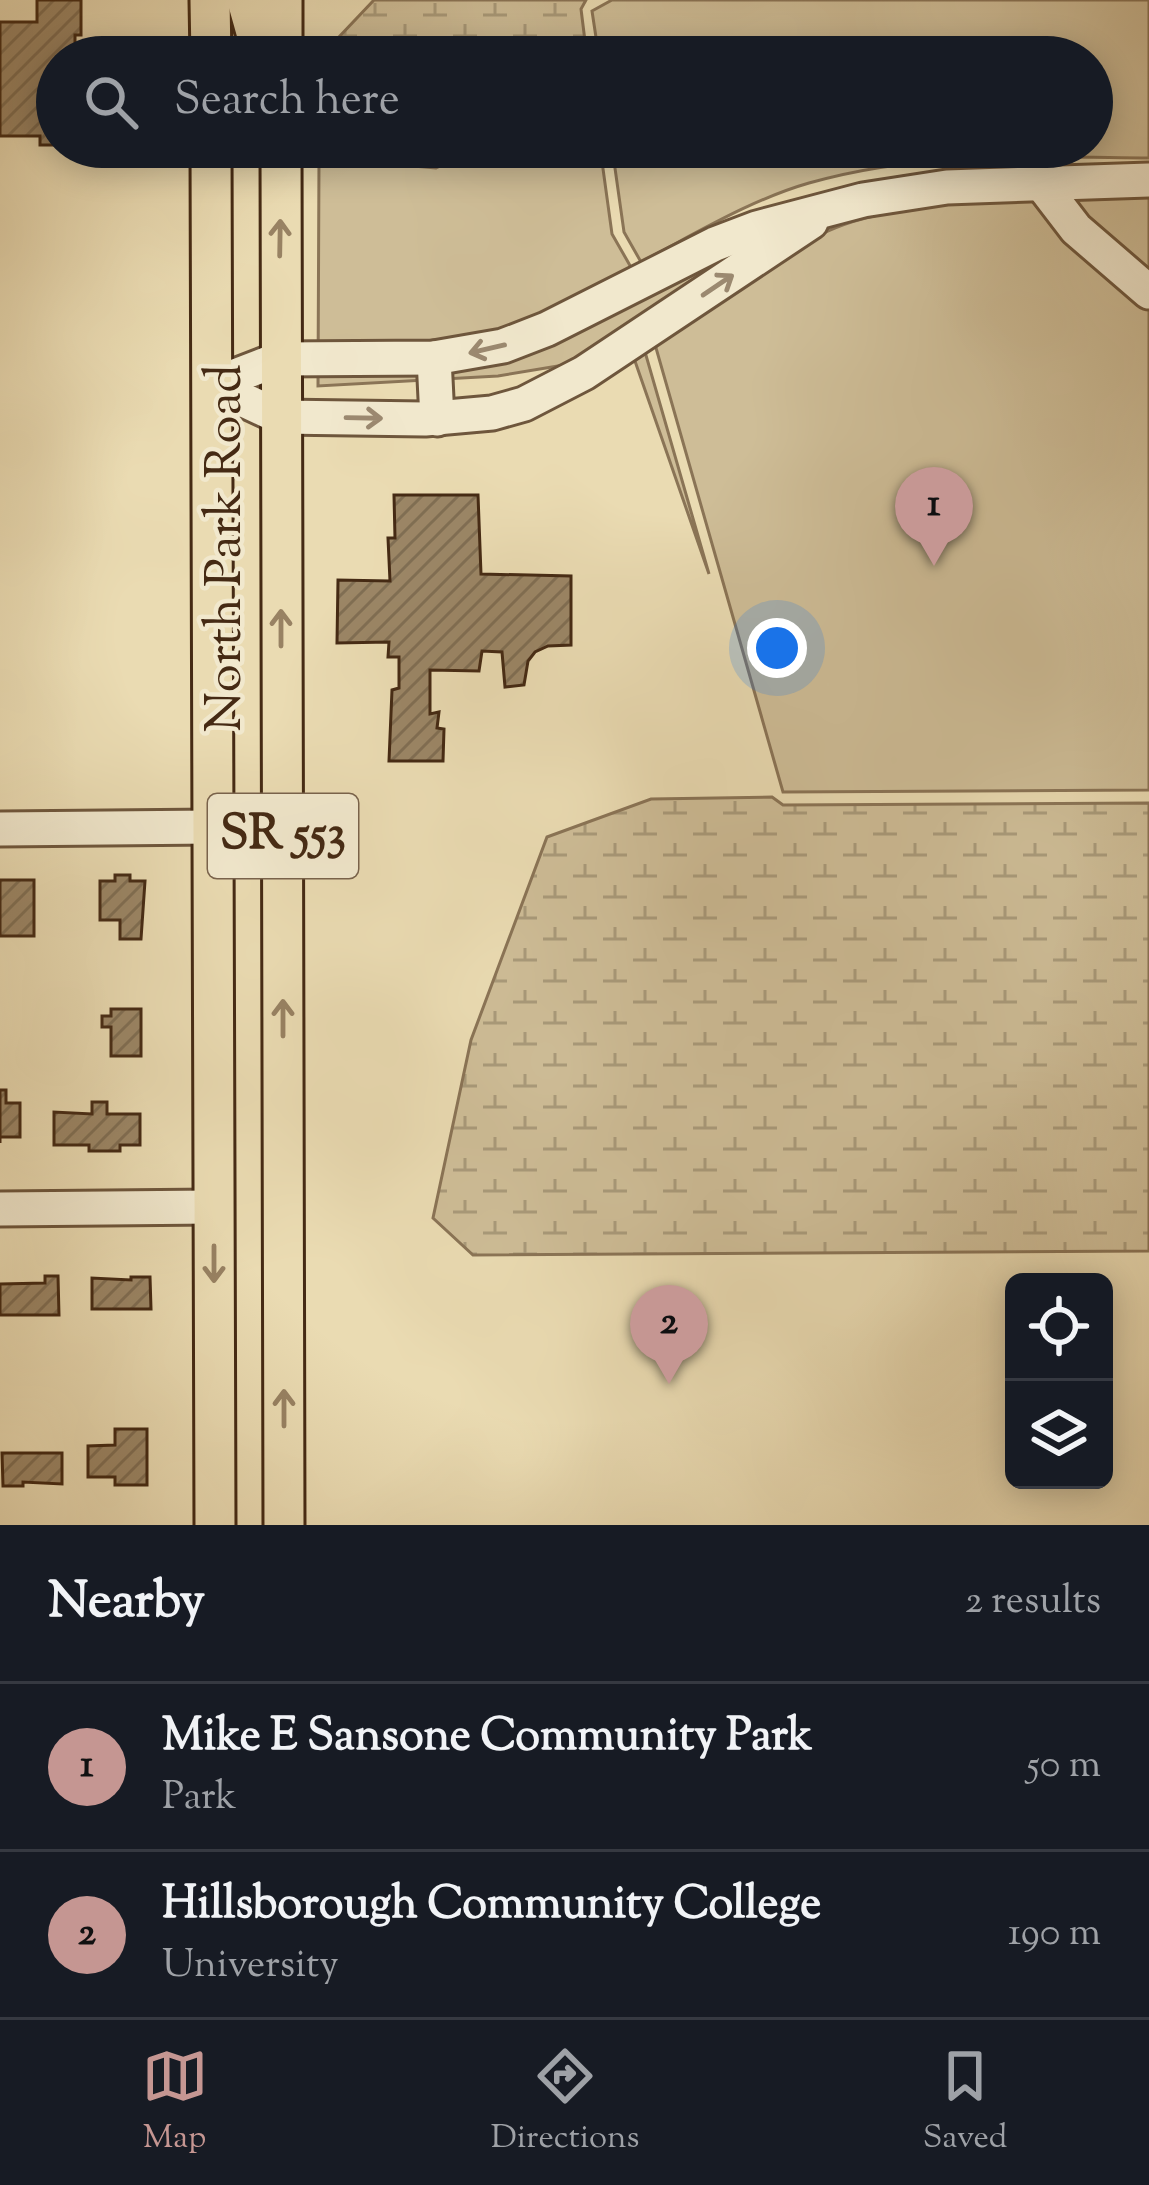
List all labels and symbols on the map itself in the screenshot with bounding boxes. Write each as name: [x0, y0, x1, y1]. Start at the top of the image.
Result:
one-way arrow: [269, 219, 291, 258]
one-way arrow: [701, 272, 735, 297]
one-way arrow: [469, 339, 507, 361]
street label: North Park Road: [191, 364, 264, 732]
one-way arrow: [344, 407, 383, 430]
pin: 1: [895, 467, 973, 566]
one-way arrow: [270, 609, 293, 648]
your location: [747, 618, 807, 678]
road number: SR 553: [208, 794, 358, 878]
one-way arrow: [272, 999, 294, 1038]
one-way arrow: [203, 1244, 225, 1283]
pin: 2: [630, 1285, 708, 1384]
one-way arrow: [273, 1389, 295, 1428]

